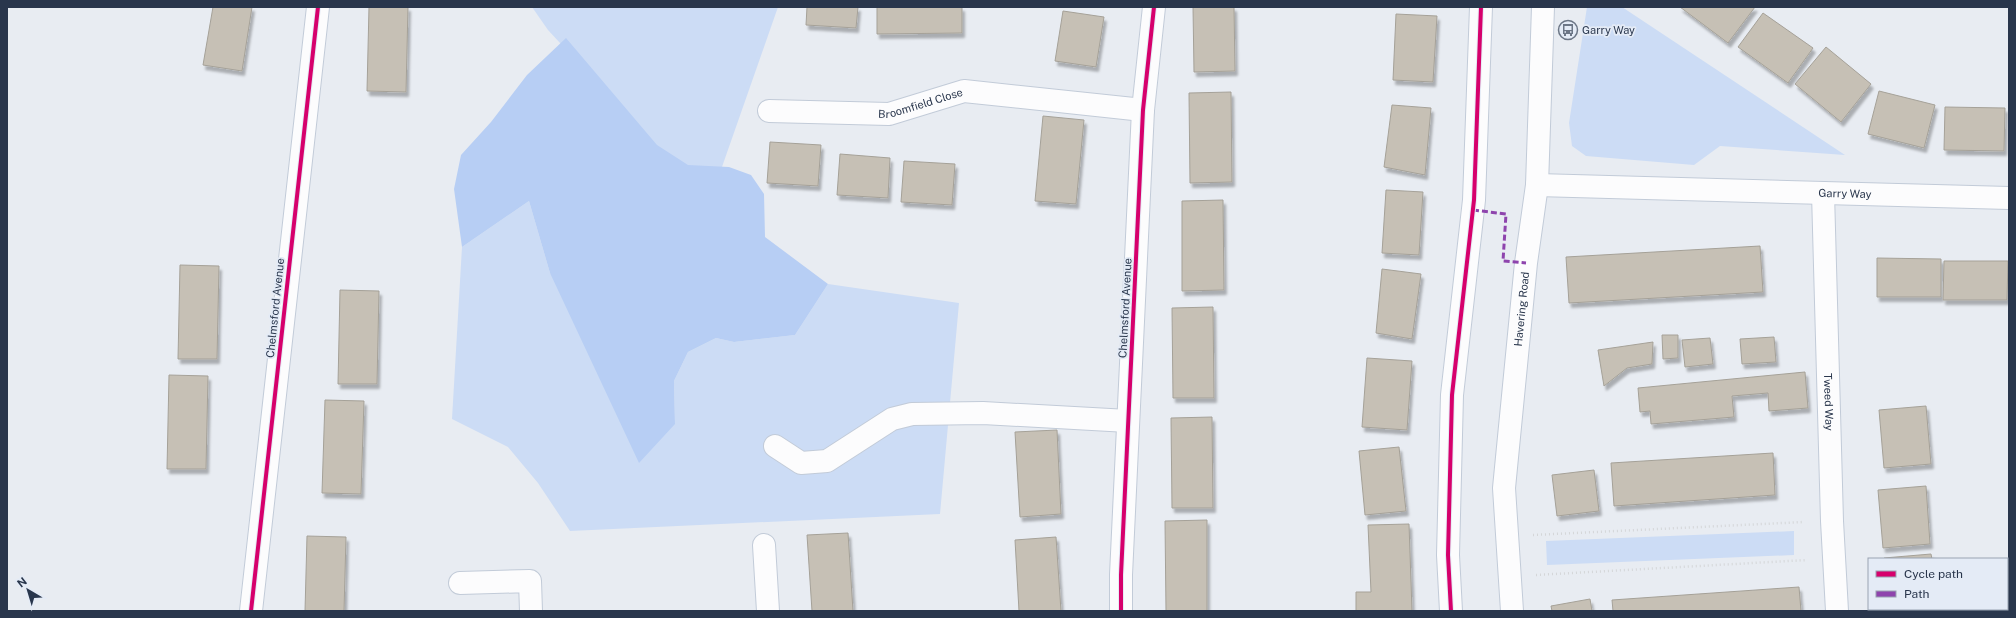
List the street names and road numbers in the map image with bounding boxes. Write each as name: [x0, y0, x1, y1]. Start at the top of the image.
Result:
street label: Broomfield Close: [878, 86, 964, 120]
street label: Garry Way: [1818, 187, 1872, 200]
street label: Chelmsford Avenue: [264, 258, 286, 358]
street label: Chelmsford Avenue: [1116, 258, 1134, 358]
street label: Havering Road: [1512, 271, 1531, 347]
street label: Tweed Way: [1822, 373, 1836, 431]

